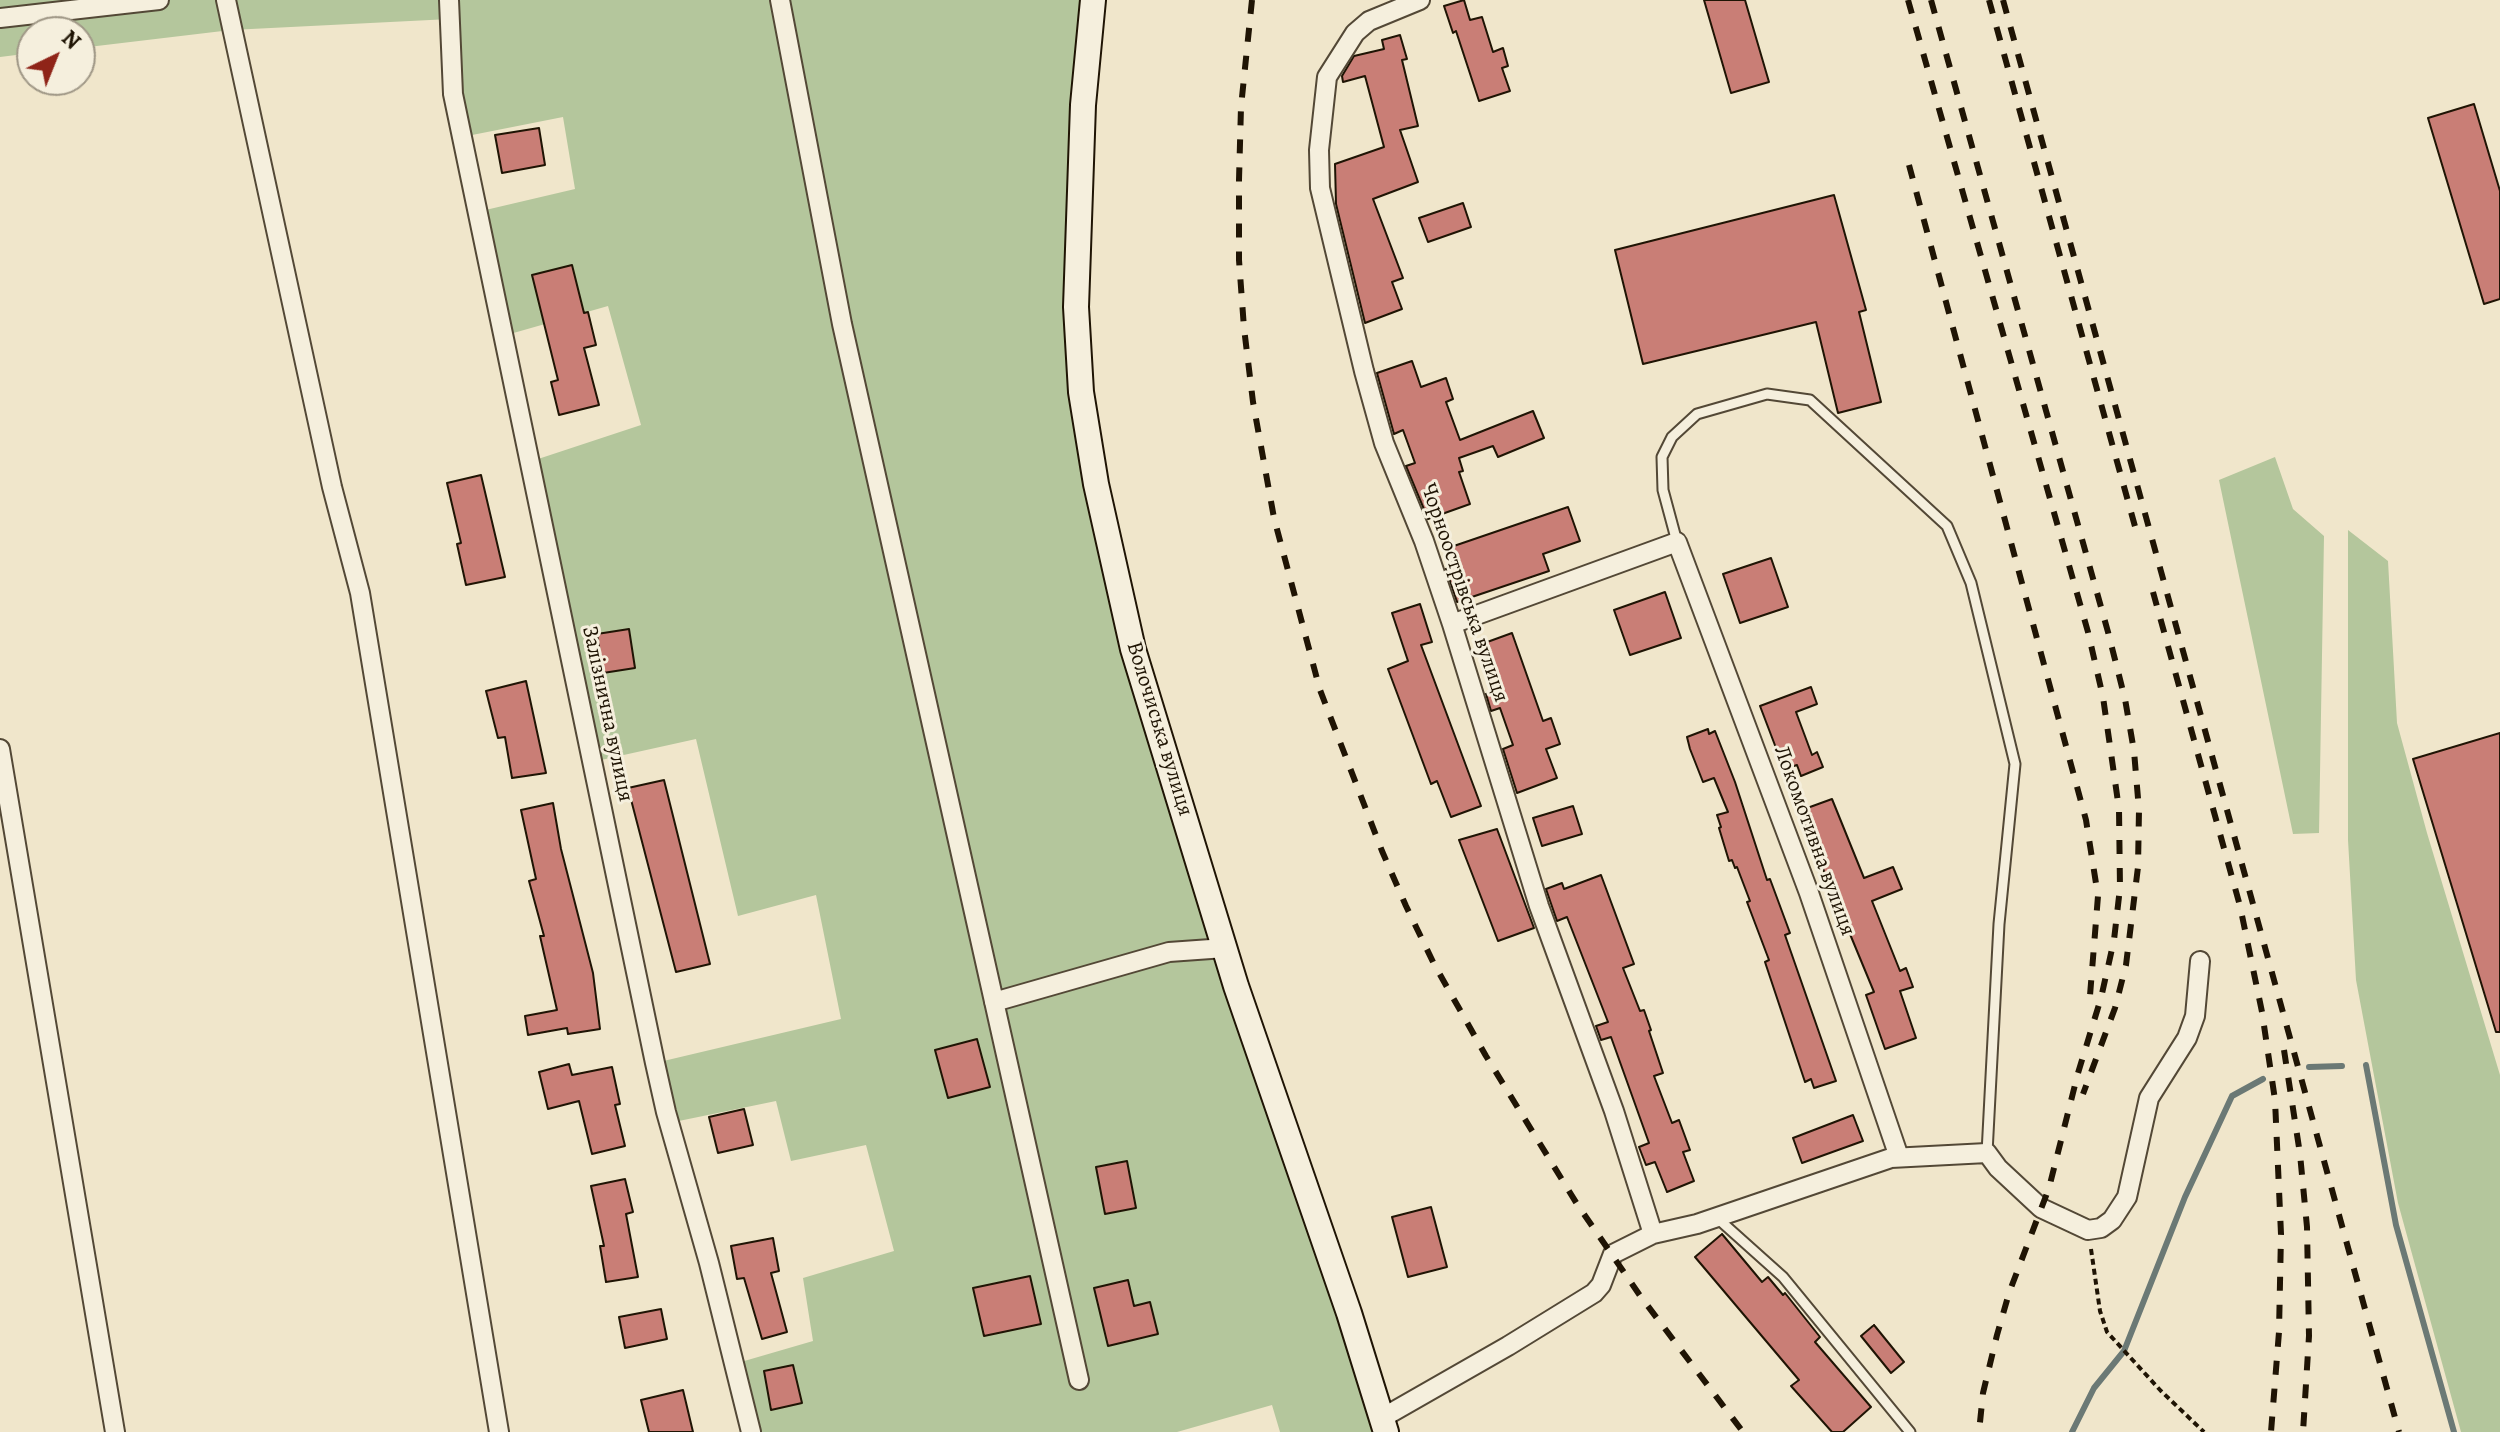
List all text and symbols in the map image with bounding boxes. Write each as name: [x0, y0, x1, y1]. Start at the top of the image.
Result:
north arrow: [16, 16, 96, 96]
text: N: [55, 23, 87, 56]
street label: Чорноострівська вулиця: [1414, 480, 1514, 706]
street label: Залізнична вулиця: [575, 624, 639, 804]
street label: Волочиська вулиця: [1120, 638, 1198, 820]
street label: Локомотивна вулиця: [1767, 742, 1861, 940]

